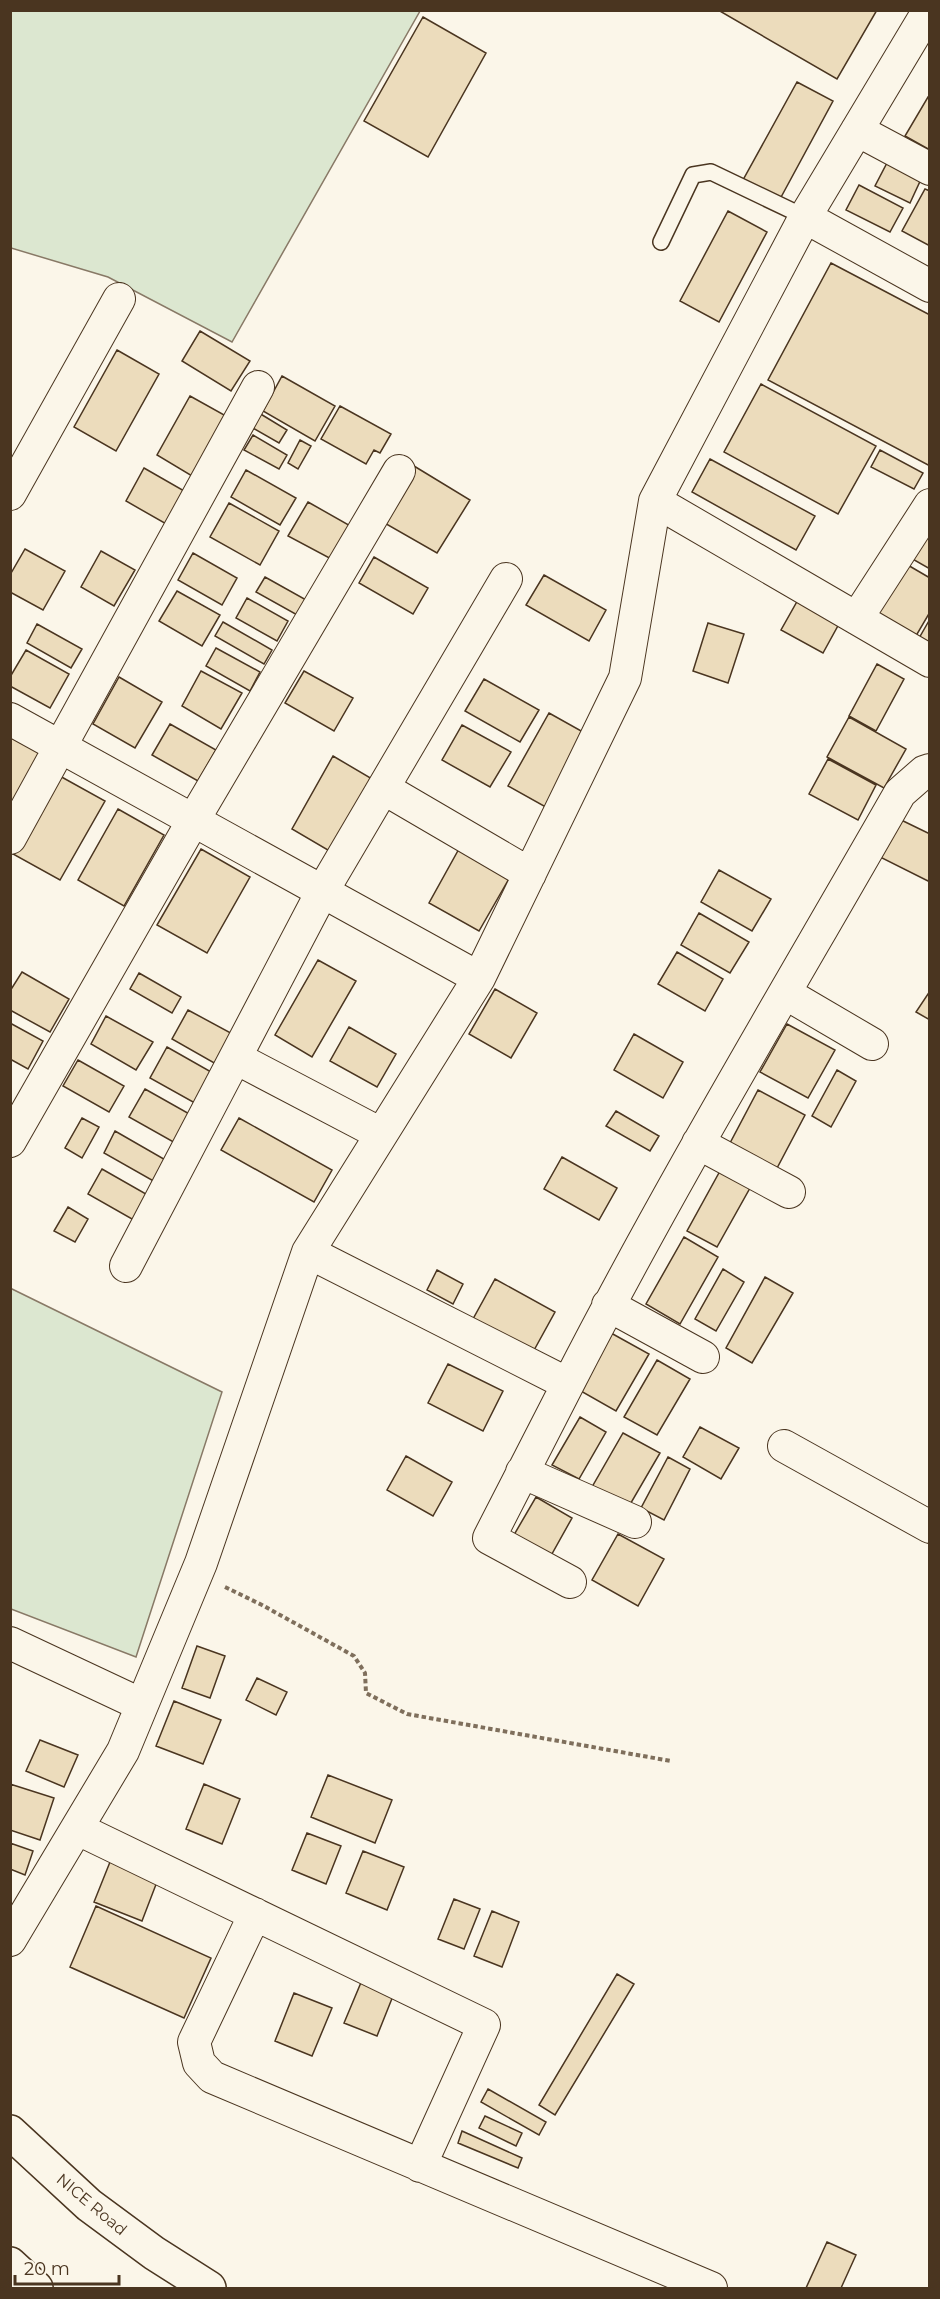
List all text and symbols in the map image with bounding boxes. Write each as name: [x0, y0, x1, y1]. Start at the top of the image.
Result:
street label: NICE Road: [53, 2169, 131, 2239]
scale bar: [15, 2248, 118, 2286]
text: 20 m: [24, 2258, 70, 2280]

